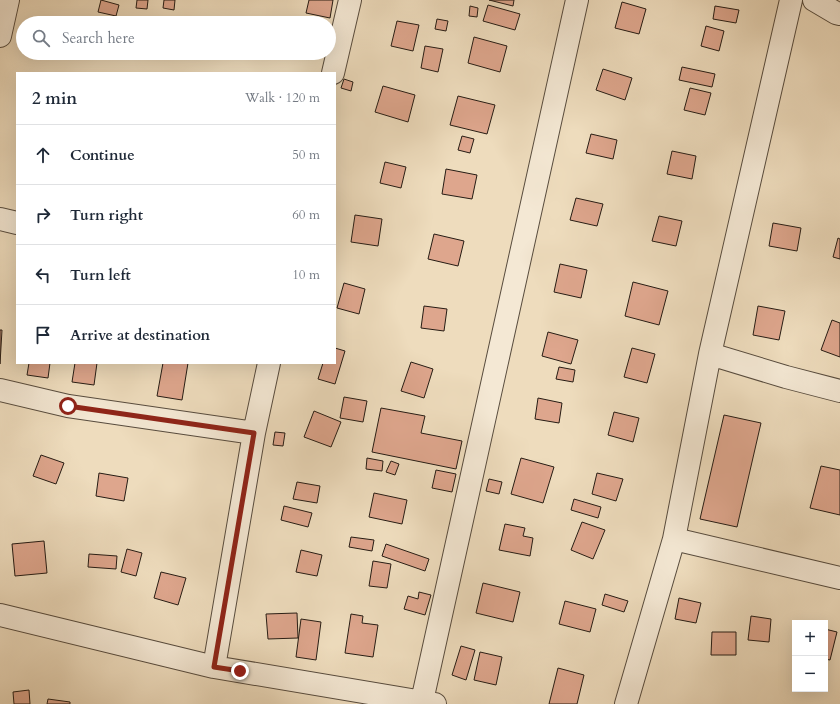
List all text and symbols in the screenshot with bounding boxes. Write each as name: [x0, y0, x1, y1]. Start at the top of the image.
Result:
search box: [16, 16, 336, 60]
icon: search: [30, 27, 52, 49]
text: Search here: [62, 28, 135, 48]
text: 2 min: [32, 87, 77, 110]
text: Walk · 120 m: [245, 89, 320, 107]
icon: ahead: [32, 144, 54, 166]
text: Continue: [70, 145, 135, 165]
text: 50 m: [292, 146, 320, 164]
icon: right: [32, 204, 54, 226]
text: Turn right: [70, 205, 143, 225]
text: 60 m: [292, 206, 320, 224]
icon: left: [32, 264, 54, 286]
text: Turn left: [70, 265, 131, 285]
text: 10 m: [292, 266, 320, 284]
icon: arrive: [32, 324, 54, 346]
text: Arrive at destination: [70, 325, 210, 345]
route start: [59, 397, 77, 415]
map controls: [792, 620, 828, 692]
button: +: [792, 620, 828, 656]
button: −: [792, 656, 828, 692]
route end: [231, 662, 249, 680]

